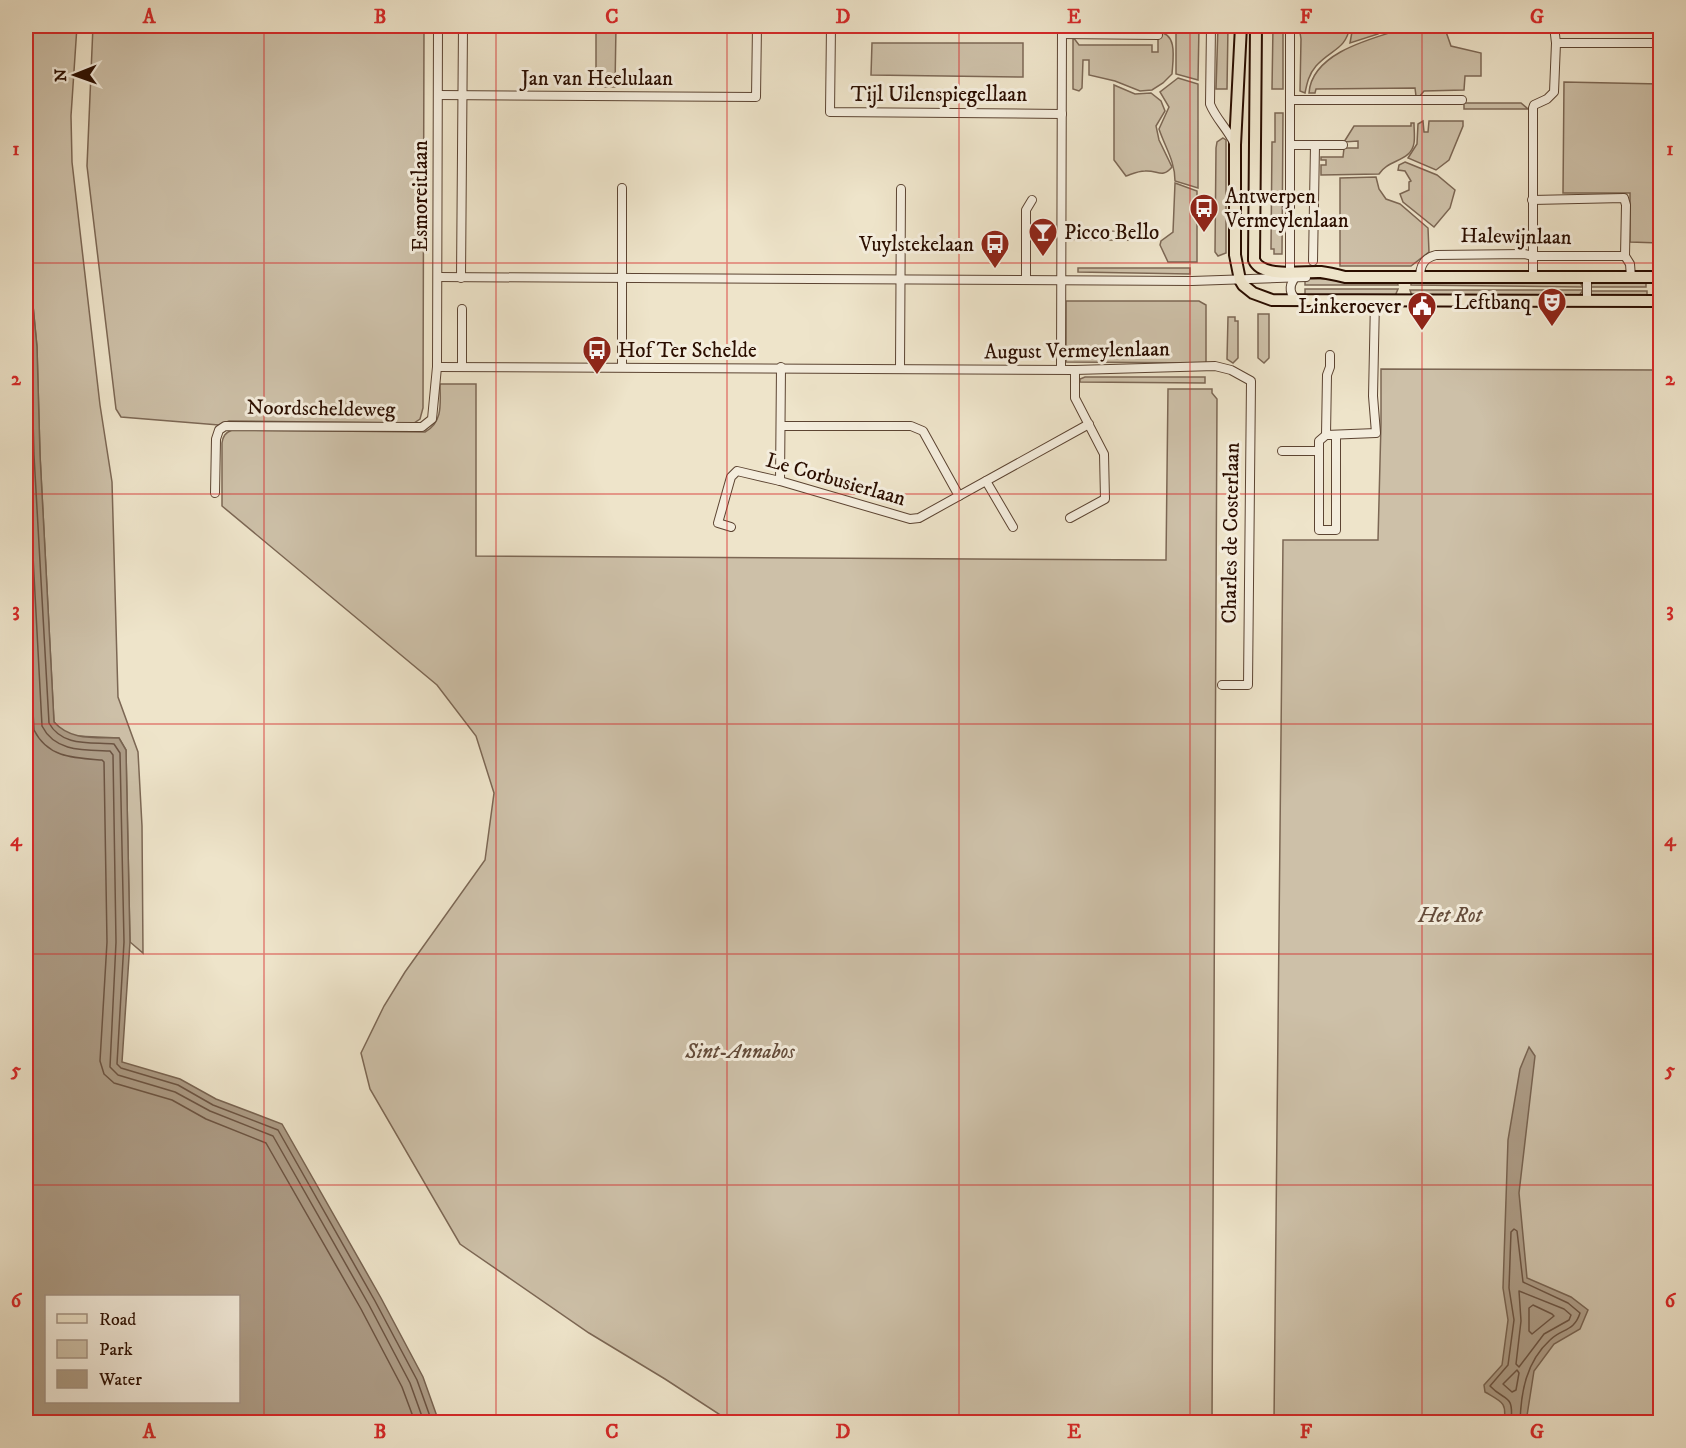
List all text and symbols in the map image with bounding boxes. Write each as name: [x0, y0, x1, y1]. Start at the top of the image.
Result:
text: A: [142, 5, 157, 30]
text: B: [374, 5, 386, 30]
text: C: [605, 5, 619, 30]
text: D: [836, 5, 851, 30]
text: E: [1067, 5, 1081, 30]
text: F: [1300, 5, 1313, 30]
text: G: [1530, 5, 1544, 30]
north arrow: [45, 45, 105, 105]
street label: Jan van Heelulaan: [519, 66, 673, 92]
text: N: [51, 69, 71, 82]
street label: Tijl Uilenspiegellaan: [851, 82, 1027, 108]
text: 1: [12, 137, 20, 162]
text: 1: [1666, 137, 1674, 162]
street label: Esmoreitlaan: [408, 140, 434, 252]
place label: Antwerpen Vermeylenlaan: [1224, 184, 1349, 234]
bus stop icon: Antwerpen Vermeylenlaan: [1188, 192, 1220, 234]
bar icon: Picco Bello: [1027, 216, 1059, 258]
place label: Picco Bello: [1064, 220, 1159, 246]
street label: Halewijnlaan: [1460, 223, 1572, 251]
bus stop icon: Vuylstekelaan: [979, 228, 1011, 270]
place label: Vuylstekelaan: [858, 232, 974, 258]
theatre icon: Leftbanq: [1536, 286, 1568, 328]
public building icon: Linkeroever: [1406, 290, 1438, 332]
place label: Leftbanq: [1454, 290, 1532, 316]
place label: Linkeroever: [1298, 294, 1401, 320]
bus stop icon: Hof Ter Schelde: [581, 334, 613, 376]
street label: August Vermeylenlaan: [984, 336, 1170, 366]
place label: Hof Ter Schelde: [618, 338, 757, 364]
text: 2: [11, 367, 22, 392]
text: 2: [1665, 367, 1676, 392]
street label: Noordscheldeweg: [246, 395, 396, 423]
street label: Charles de Costerlaan: [1216, 442, 1246, 624]
street label: Le Corbusierlaan: [763, 448, 909, 512]
text: 3: [12, 598, 20, 623]
text: 3: [1666, 598, 1674, 623]
text: 4: [10, 828, 23, 853]
text: 4: [1664, 828, 1677, 853]
park label: Het Rot: [1417, 903, 1484, 929]
park label: Sint-Annabos: [684, 1039, 795, 1065]
text: 5: [10, 1058, 21, 1083]
text: 5: [1664, 1058, 1675, 1083]
text: 6: [11, 1289, 23, 1314]
text: 6: [1665, 1289, 1677, 1314]
legend: [45, 1295, 240, 1403]
text: Road: [99, 1309, 136, 1331]
text: Park: [99, 1339, 133, 1361]
text: Water: [98, 1369, 142, 1391]
text: A: [142, 1420, 157, 1445]
text: B: [374, 1420, 386, 1445]
text: C: [605, 1420, 619, 1445]
text: D: [836, 1420, 851, 1445]
text: E: [1067, 1420, 1081, 1445]
text: F: [1300, 1420, 1313, 1445]
text: G: [1530, 1420, 1544, 1445]

